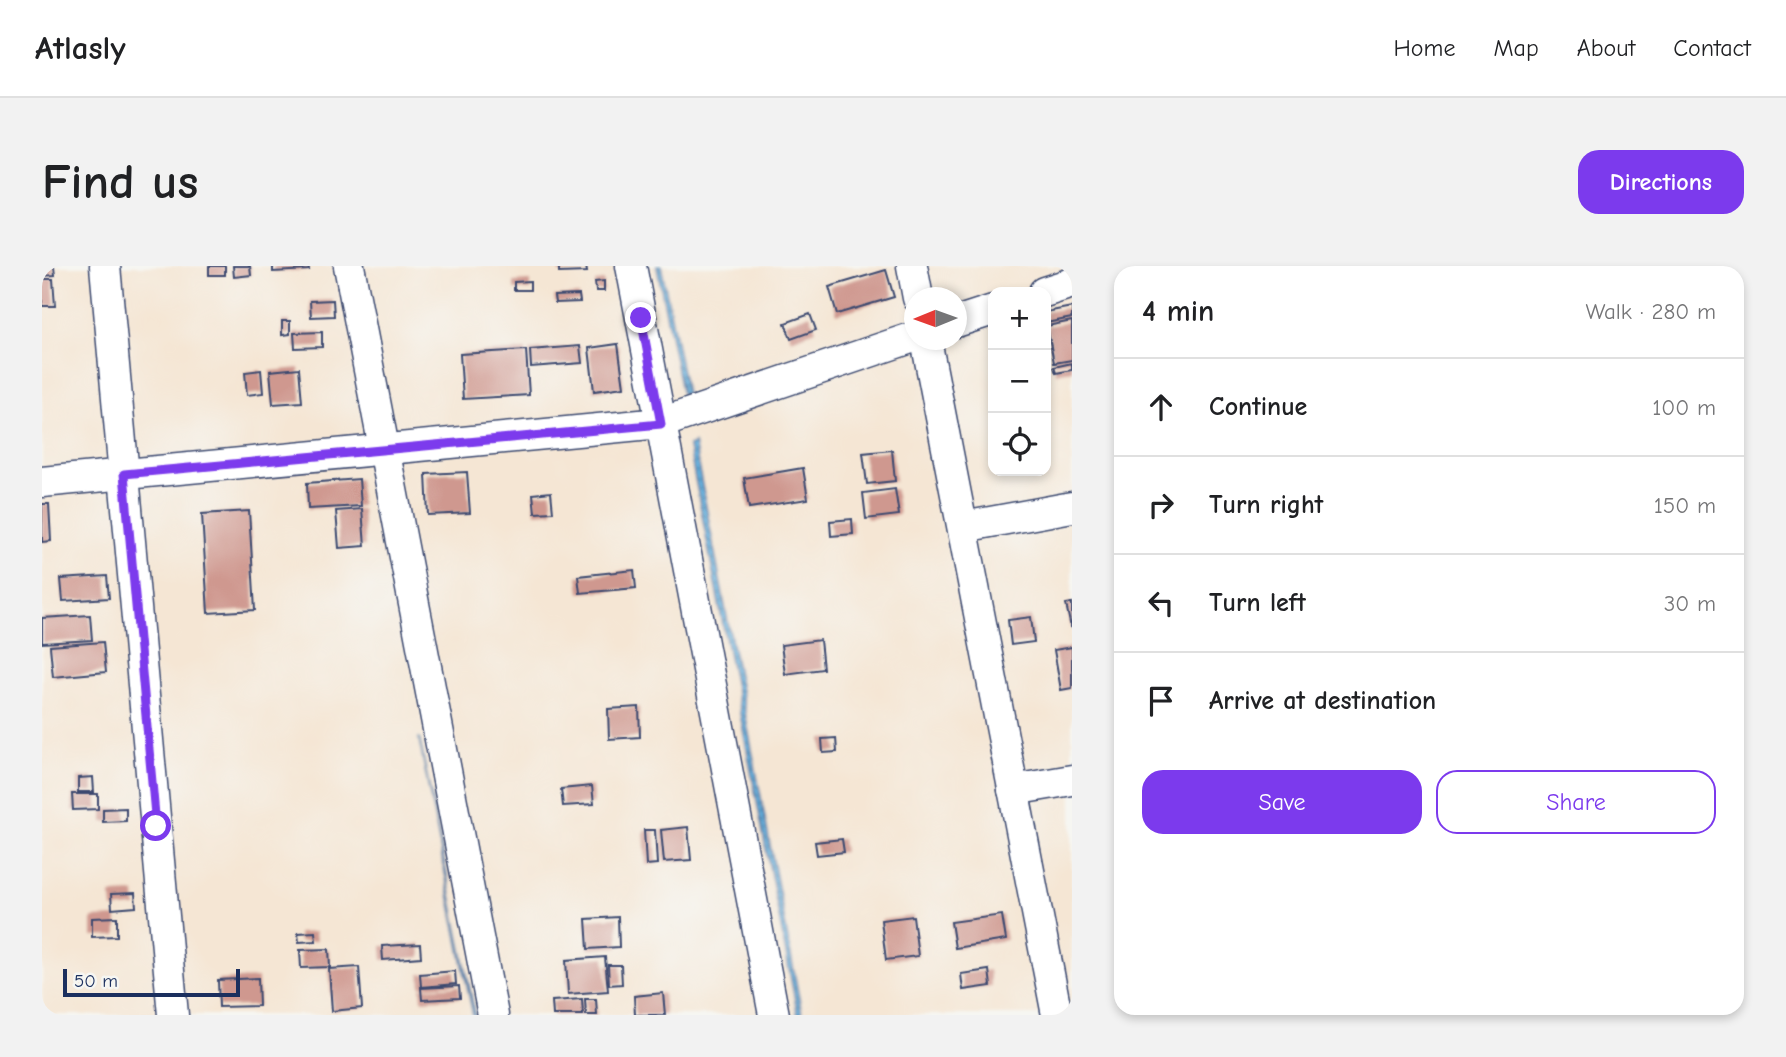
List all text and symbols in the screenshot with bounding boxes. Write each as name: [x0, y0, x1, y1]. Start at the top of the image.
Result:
text: Atlasly: [35, 29, 126, 67]
text: Home: [1394, 34, 1455, 62]
text: Map: [1493, 34, 1539, 62]
text: About: [1577, 34, 1635, 62]
text: Contact: [1673, 34, 1751, 62]
button: Directions: [1578, 150, 1744, 214]
text: Find us: [42, 154, 198, 210]
north arrow: [904, 287, 967, 350]
map controls: [988, 287, 1051, 476]
button: +: [988, 287, 1051, 350]
text: 4 min: [1142, 294, 1214, 329]
text: Walk · 280 m: [1586, 298, 1716, 325]
route end: [625, 302, 656, 333]
button: −: [988, 350, 1051, 413]
icon: ahead: [1142, 388, 1180, 426]
text: Continue: [1209, 392, 1307, 422]
text: 100 m: [1652, 394, 1716, 421]
button: locate: [988, 413, 1051, 476]
icon: right: [1142, 486, 1180, 524]
text: Turn right: [1209, 490, 1323, 520]
text: 150 m: [1654, 492, 1716, 519]
icon: left: [1142, 584, 1180, 622]
text: Turn left: [1209, 588, 1306, 618]
text: 30 m: [1664, 590, 1716, 617]
icon: arrive: [1142, 682, 1180, 720]
text: Arrive at destination: [1209, 686, 1436, 716]
button: Save: [1142, 770, 1422, 834]
button: Share: [1436, 770, 1716, 834]
route start: [140, 810, 171, 841]
scale bar: [63, 966, 240, 998]
text: 50 m: [74, 970, 118, 992]

